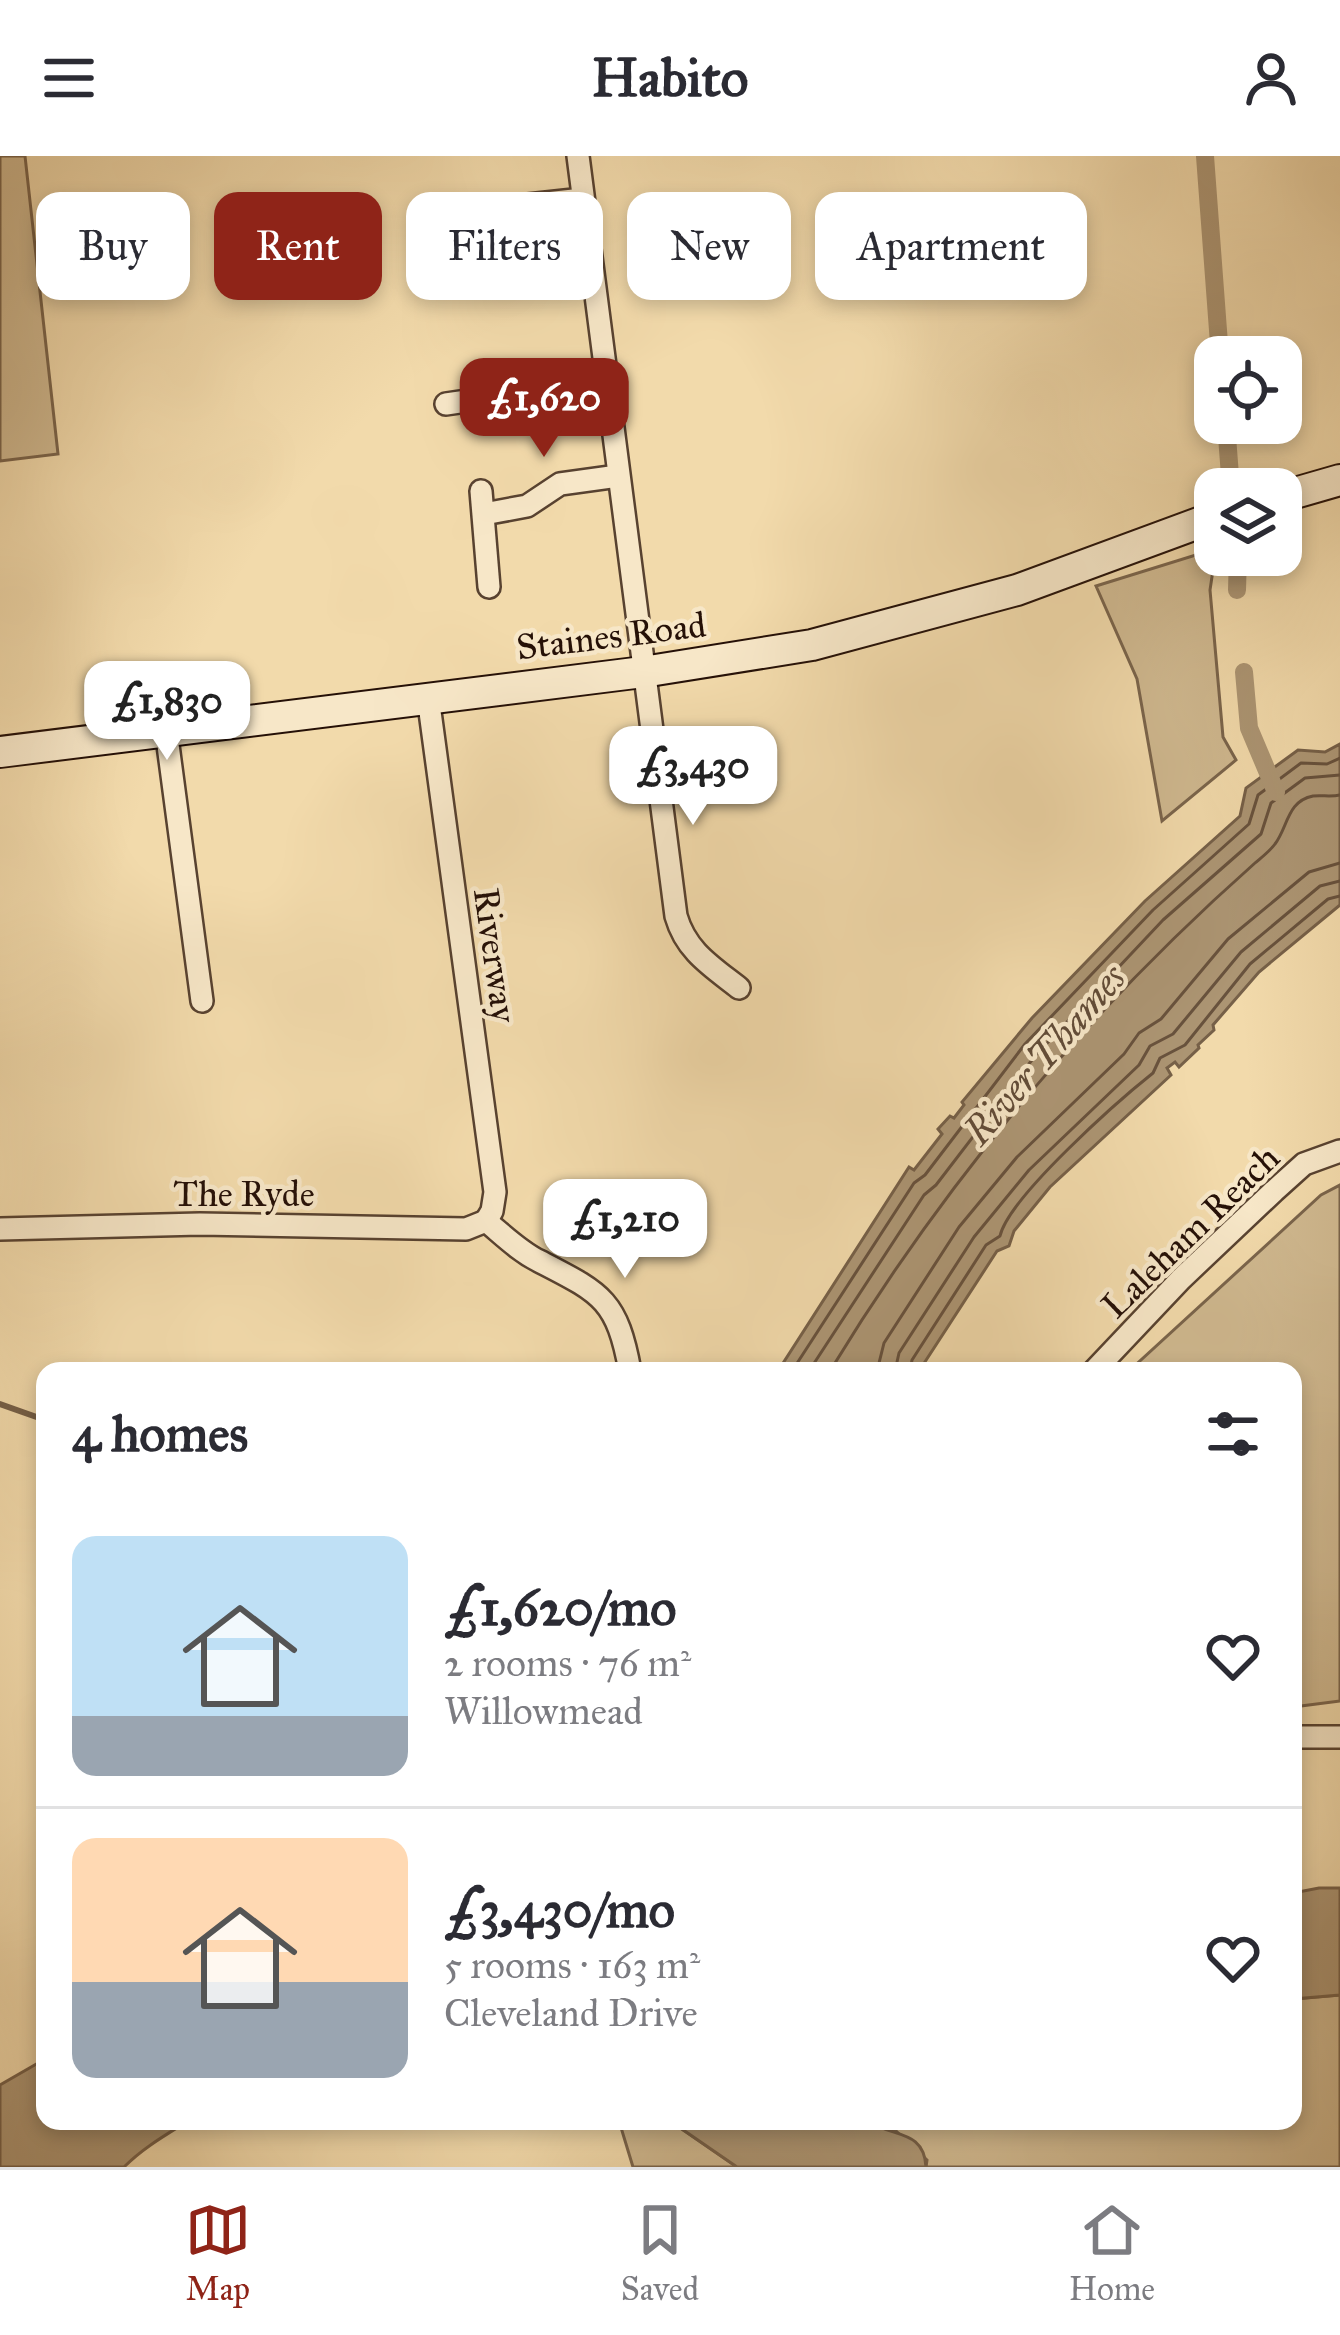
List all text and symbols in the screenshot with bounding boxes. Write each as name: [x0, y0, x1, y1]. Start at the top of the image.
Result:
icon: menu: [36, 45, 102, 111]
text: Habito: [592, 45, 748, 111]
icon: person: [1238, 45, 1304, 111]
chip: Buy: [36, 192, 190, 300]
chip: Rent: [214, 192, 382, 300]
chip: Filters: [406, 192, 603, 300]
chip: New: [627, 192, 791, 300]
chip: Apartment: [815, 192, 1087, 300]
map controls: [1194, 336, 1302, 576]
button: locate: [1194, 336, 1302, 444]
pin: £1,620: [446, 358, 642, 460]
text: £1,620: [487, 373, 601, 421]
button: layers: [1194, 468, 1302, 576]
street label: Staines Road: [514, 603, 708, 669]
pin: £1,830: [69, 661, 265, 763]
text: £1,830: [111, 676, 223, 724]
pin: £3,430: [595, 726, 791, 828]
text: £3,430: [636, 741, 750, 789]
street label: Riverway: [464, 885, 526, 1026]
water label: River Thames: [952, 954, 1136, 1156]
street label: Laleham Reach: [1093, 1136, 1289, 1327]
street label: The Ryde: [173, 1172, 315, 1216]
pin: £1,210: [527, 1179, 723, 1281]
text: £1,210: [570, 1194, 680, 1242]
icon: filters: [1200, 1401, 1266, 1467]
text: 4 homes: [72, 1403, 248, 1465]
text: £1,620/mo: [444, 1577, 676, 1639]
icon: home: [168, 1584, 312, 1728]
icon: heart: [1200, 1623, 1266, 1689]
text: 2 rooms · 76 m²: [444, 1639, 691, 1687]
text: Willowmead: [444, 1687, 643, 1735]
text: £3,430/mo: [444, 1879, 675, 1941]
icon: home: [168, 1886, 312, 2030]
icon: heart: [1200, 1925, 1266, 1991]
text: 5 rooms · 163 m²: [444, 1941, 700, 1989]
text: Cleveland Drive: [444, 1989, 698, 2037]
tab: Map: [185, 2197, 251, 2309]
tab: Saved: [621, 2197, 699, 2309]
tab: Home: [1069, 2197, 1155, 2309]

